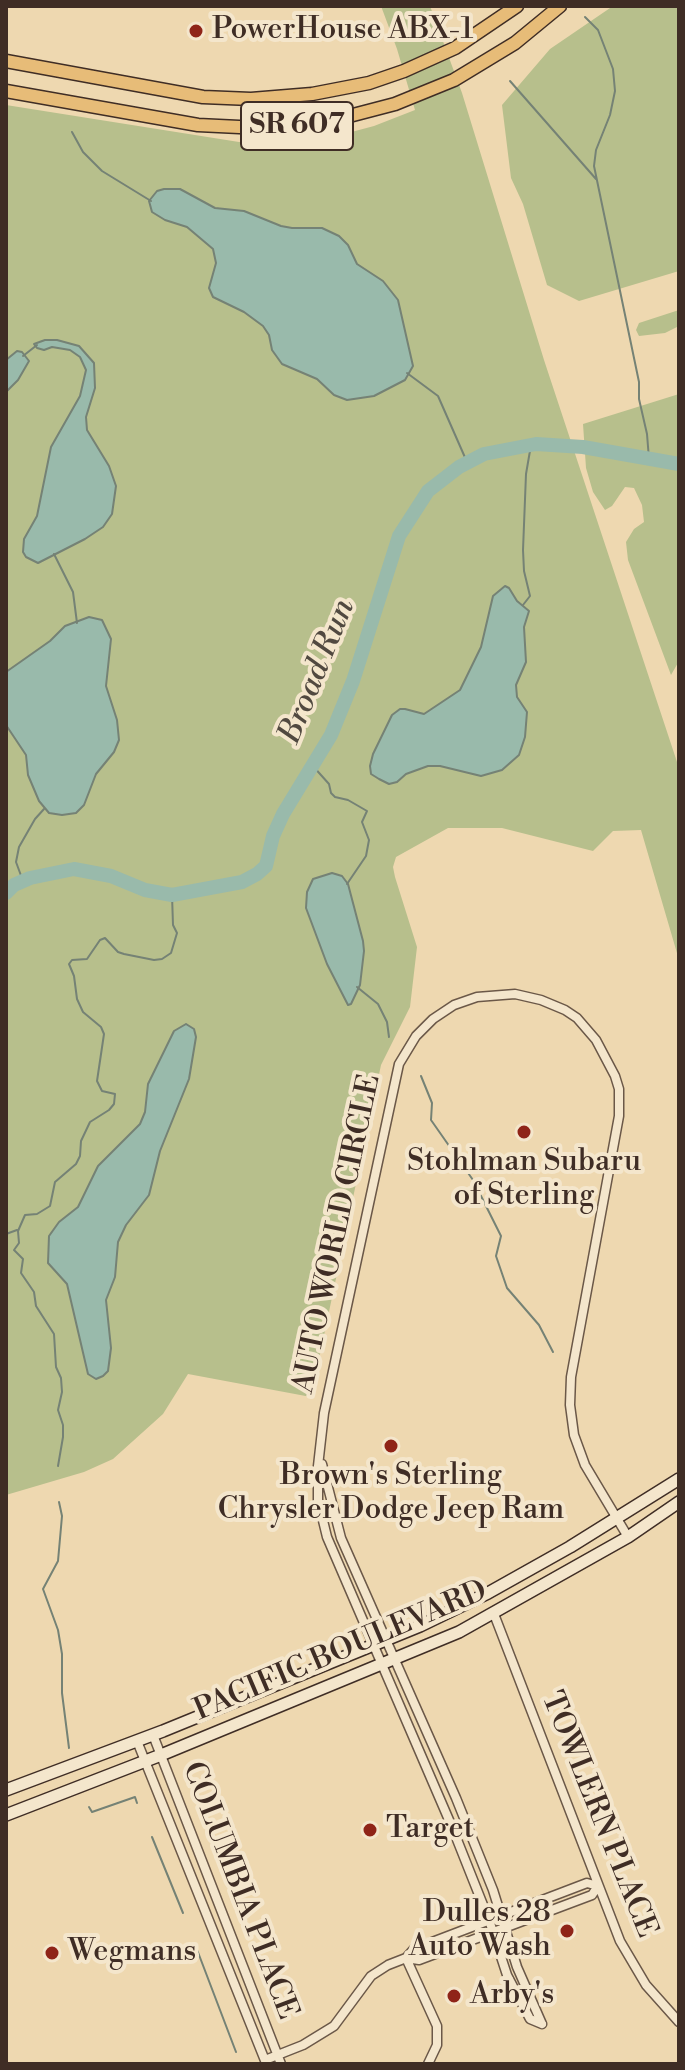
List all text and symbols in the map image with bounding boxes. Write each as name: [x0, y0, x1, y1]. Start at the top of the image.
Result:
place label: PowerHouse ABX-1: [212, 13, 473, 49]
marker: PowerHouse ABX-1: [187, 22, 205, 40]
road number: SR 607: [241, 102, 353, 150]
water label: Broad Run: [272, 594, 364, 750]
street label: AUTO WORLD CIRCLE: [287, 1071, 389, 1397]
marker: Stohlman Subaru of Sterling: [515, 1123, 533, 1141]
place label: Stohlman Subaru of Sterling: [407, 1145, 641, 1216]
marker: Brown's Sterling Chrysler Dodge Jeep Ram: [382, 1437, 400, 1455]
place label: Brown's Sterling Chrysler Dodge Jeep Ram: [218, 1459, 564, 1530]
street label: PACIFIC BOULEVARD: [189, 1574, 493, 1730]
street label: TOWLERN PLACE: [532, 1687, 664, 1943]
street label: COLUMBIA PLACE: [173, 1757, 305, 2025]
place label: Target: [386, 1812, 474, 1848]
marker: Target: [361, 1821, 379, 1839]
place label: Dulles 28 Auto Wash: [409, 1896, 551, 1966]
marker: Dulles 28 Auto Wash: [558, 1922, 576, 1940]
place label: Wegmans: [68, 1935, 196, 1971]
marker: Wegmans: [43, 1944, 61, 1962]
place label: Arby's: [470, 1978, 554, 2014]
marker: Arby's: [445, 1987, 463, 2005]

